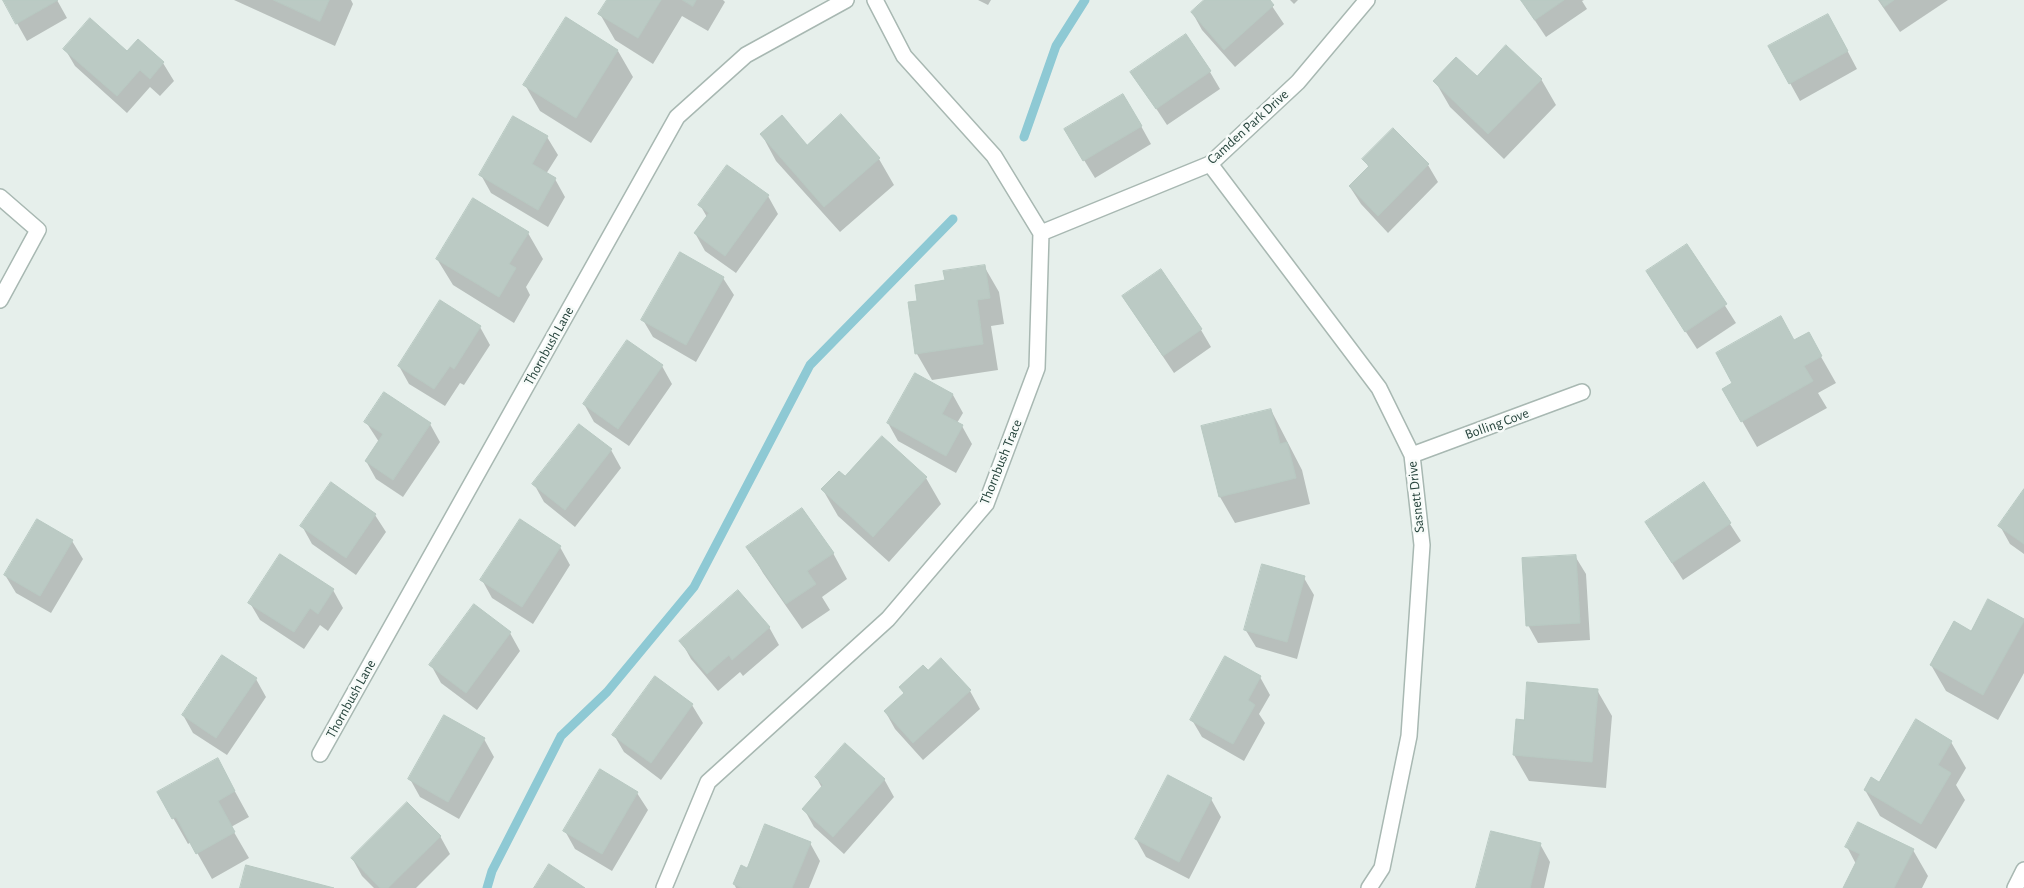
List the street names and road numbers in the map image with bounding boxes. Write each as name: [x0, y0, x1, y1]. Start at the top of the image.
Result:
street label: Camden Park Drive: [1204, 86, 1292, 168]
street label: Thornbush Lane: [520, 304, 578, 388]
street label: Bolling Cove: [1463, 405, 1531, 443]
street label: Thornbush Trace: [976, 417, 1026, 507]
street label: Sasnett Drive: [1404, 460, 1428, 534]
street label: Thornbush Lane: [322, 657, 380, 741]

